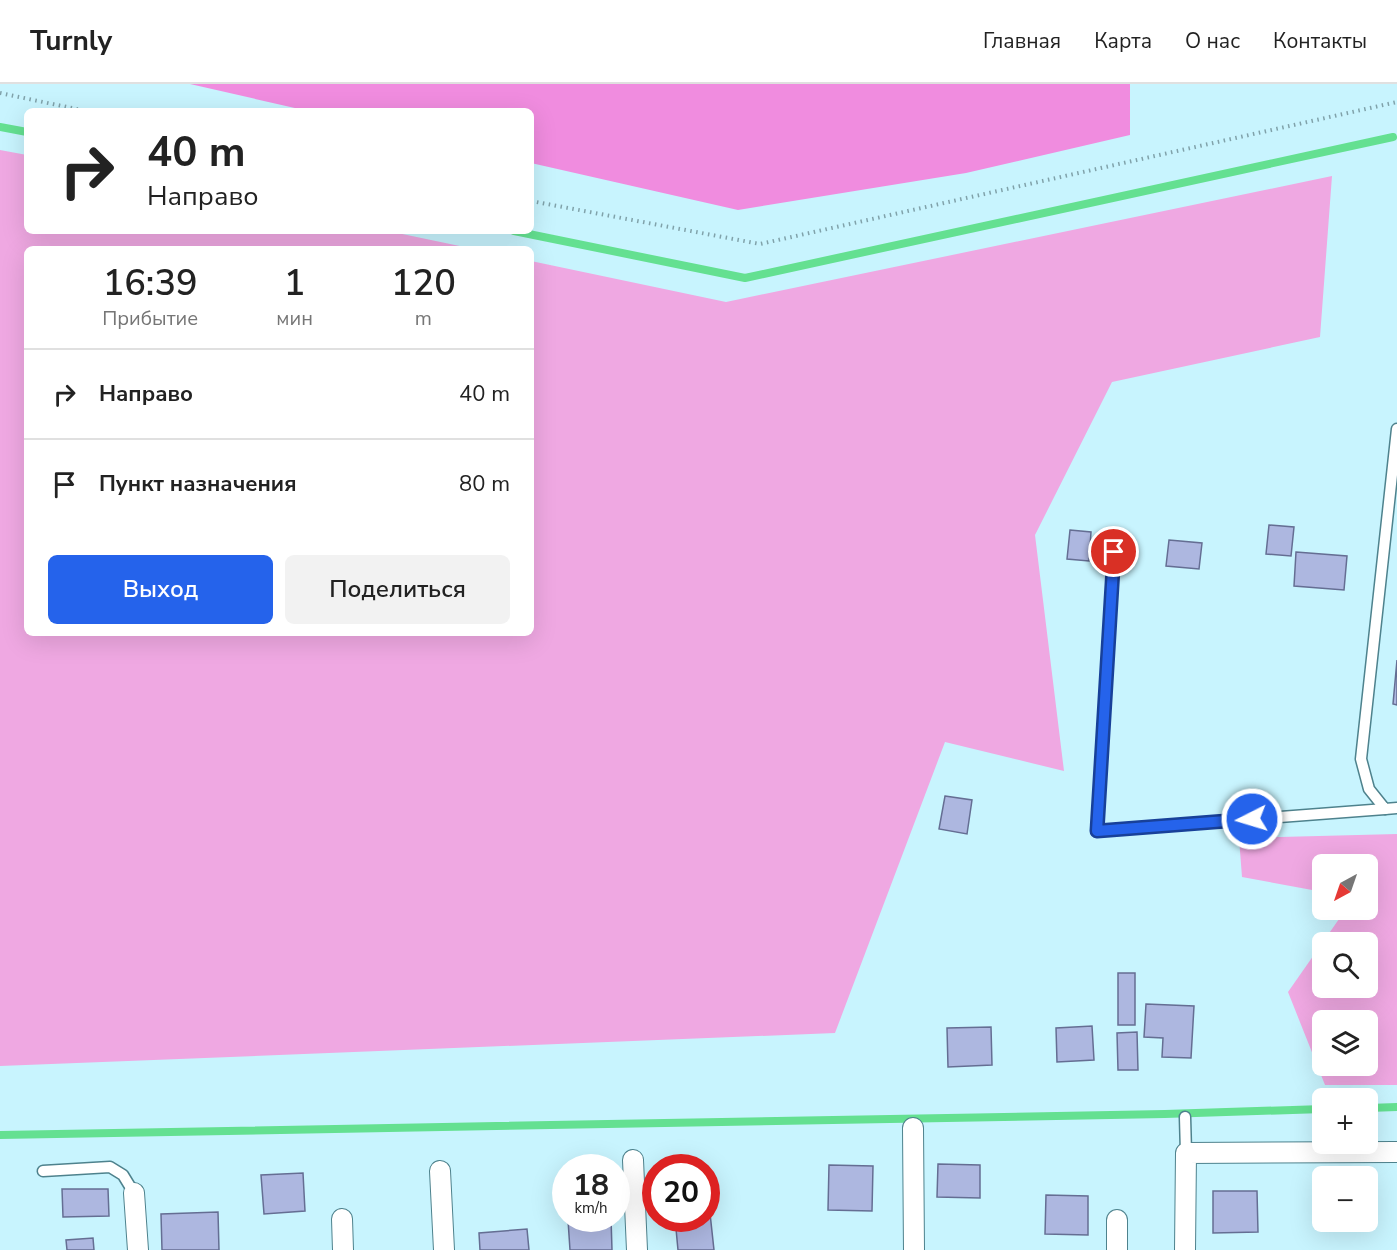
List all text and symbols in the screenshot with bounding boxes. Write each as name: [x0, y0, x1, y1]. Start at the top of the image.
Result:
text: Turnly: [30, 22, 112, 60]
text: Главная: [983, 27, 1061, 55]
text: Карта: [1094, 27, 1152, 55]
text: О нас: [1185, 27, 1240, 55]
text: Контакты: [1273, 27, 1367, 55]
text: 40 m: [147, 124, 246, 181]
icon: right: [48, 132, 126, 210]
text: Направо: [147, 178, 258, 215]
text: 16:39: [103, 259, 198, 308]
text: 1: [284, 259, 305, 308]
text: 120: [391, 259, 456, 308]
text: Прибытие: [102, 305, 198, 332]
text: мин: [276, 305, 313, 332]
text: m: [415, 305, 432, 332]
icon: right: [48, 378, 81, 411]
text: Направо: [99, 379, 193, 409]
text: 40 m: [459, 379, 510, 409]
icon: arrive: [48, 468, 81, 501]
text: Пункт назначения: [99, 469, 297, 499]
text: 80 m: [459, 469, 510, 499]
pin: [1088, 526, 1139, 577]
icon: arrive: [1097, 535, 1130, 568]
button: Выход: [48, 555, 273, 624]
button: Поделиться: [285, 555, 510, 624]
position arrow: [1220, 787, 1284, 851]
north arrow: [1312, 854, 1378, 920]
map controls: [1312, 854, 1378, 1232]
button: search: [1312, 932, 1378, 998]
button: layers: [1312, 1010, 1378, 1076]
button: +: [1312, 1088, 1378, 1154]
speed limit sign: 20: [642, 1154, 720, 1232]
text: 18: [573, 1165, 609, 1206]
button: −: [1312, 1166, 1378, 1232]
text: km/h: [574, 1198, 608, 1218]

